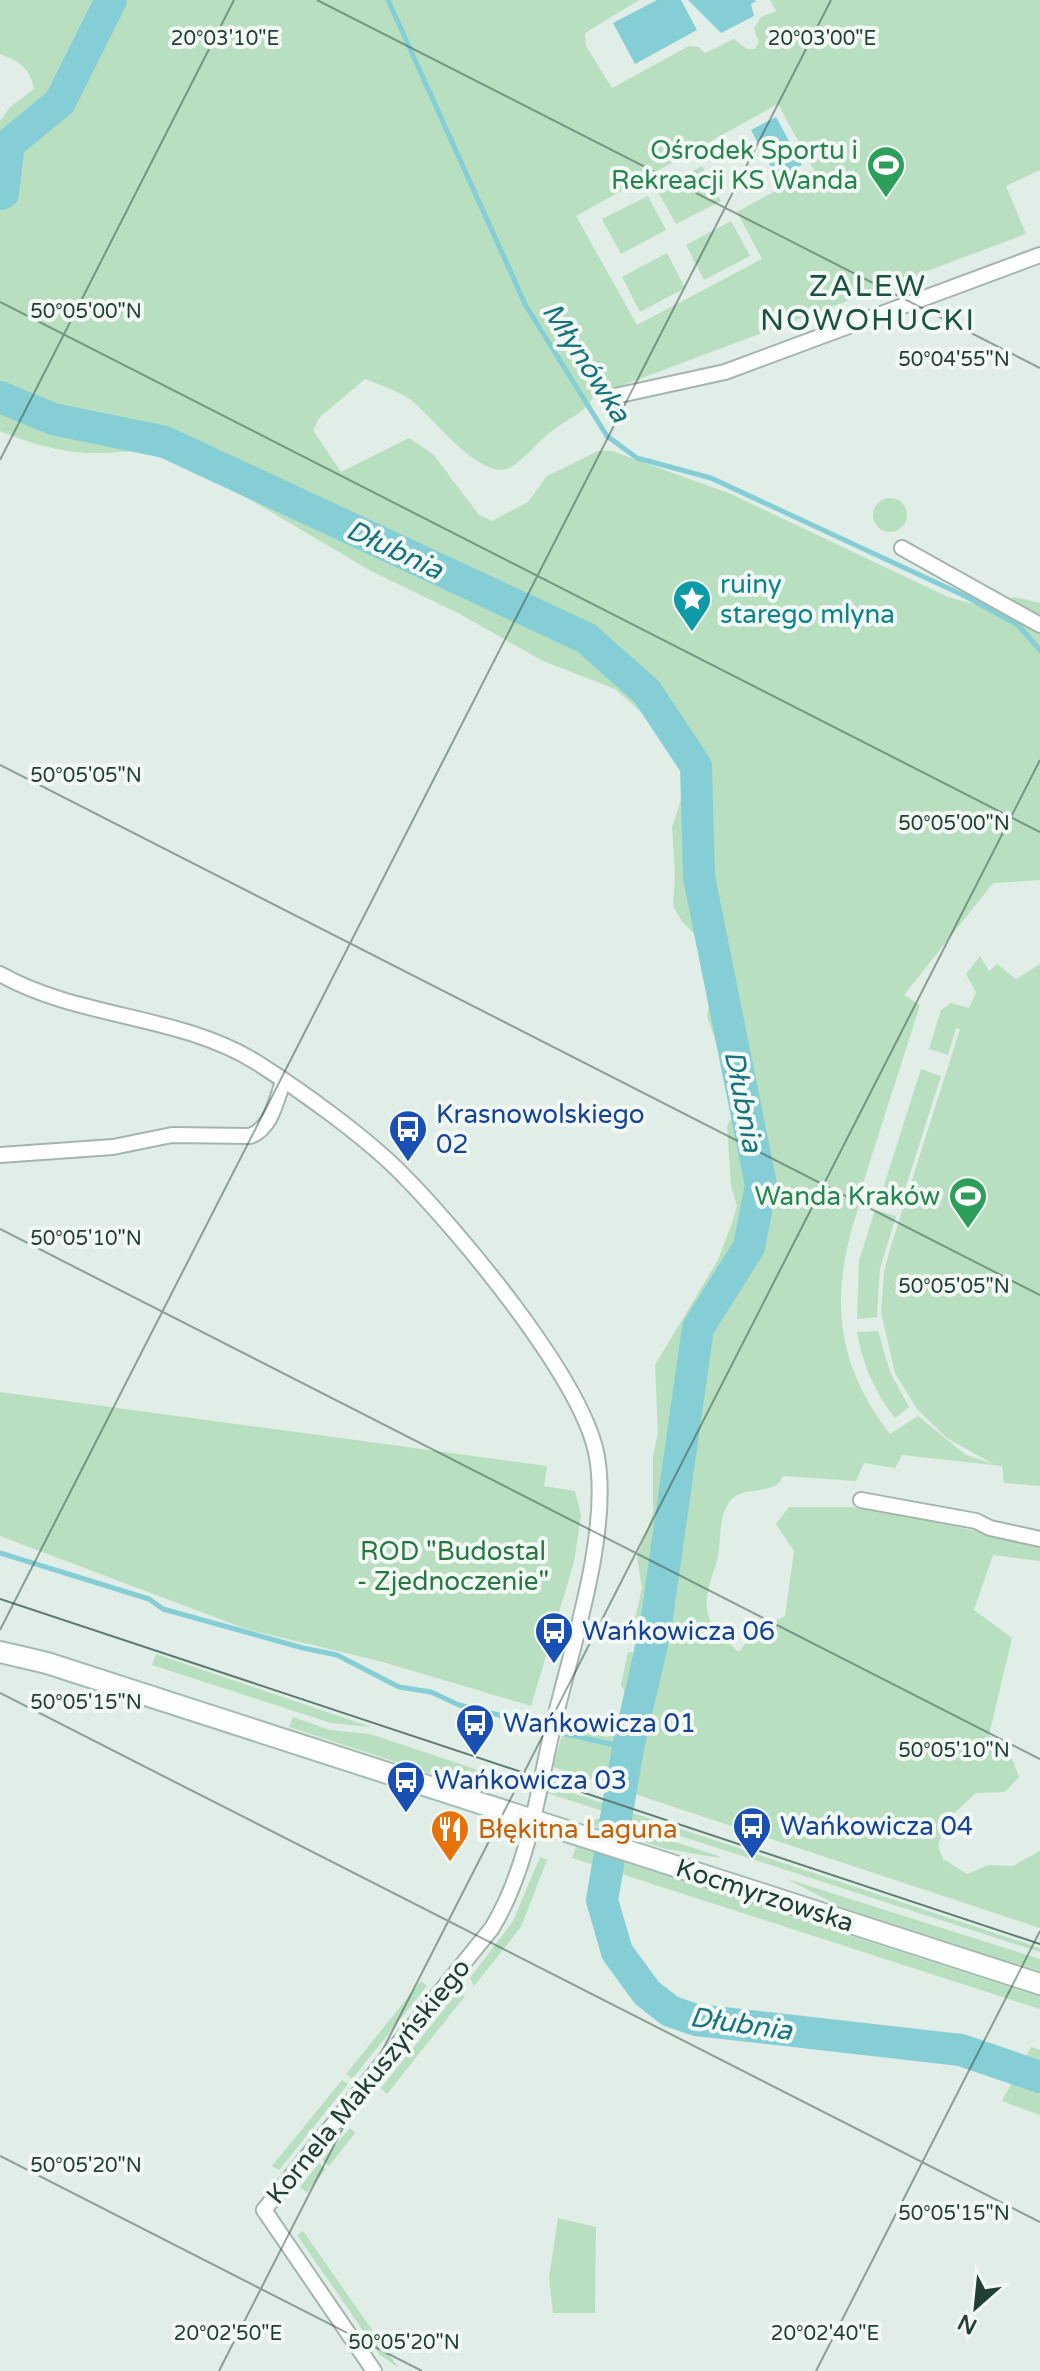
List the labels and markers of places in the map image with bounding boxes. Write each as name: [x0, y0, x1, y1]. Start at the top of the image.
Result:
place label: Ośrodek Sportu i Rekreacji KS Wanda: [611, 135, 858, 196]
sports icon: Ośrodek Sportu i Rekreacji KS Wanda: [865, 144, 907, 199]
place label: ruiny starego mlyna: [720, 569, 895, 630]
place icon: ruiny starego mlyna: [671, 578, 713, 633]
place label: Krasnowolskiego 02: [436, 1099, 645, 1160]
bus stop icon: Krasnowolskiego 02: [387, 1108, 429, 1163]
sports icon: Wanda Kraków: [947, 1175, 989, 1230]
place label: Wanda Kraków: [754, 1181, 940, 1212]
bus stop icon: Wańkowicza 06: [533, 1610, 575, 1665]
place label: Wańkowicza 06: [582, 1616, 775, 1647]
bus stop icon: Wańkowicza 01: [454, 1702, 496, 1757]
place label: Wańkowicza 01: [503, 1708, 696, 1739]
bus stop icon: Wańkowicza 03: [385, 1759, 427, 1814]
place label: Wańkowicza 03: [434, 1765, 627, 1796]
bus stop icon: Wańkowicza 04: [731, 1805, 773, 1860]
restaurant icon: Błękitna Laguna: [429, 1808, 471, 1863]
place label: Wańkowicza 04: [780, 1811, 973, 1842]
place label: Błękitna Laguna: [478, 1814, 678, 1845]

